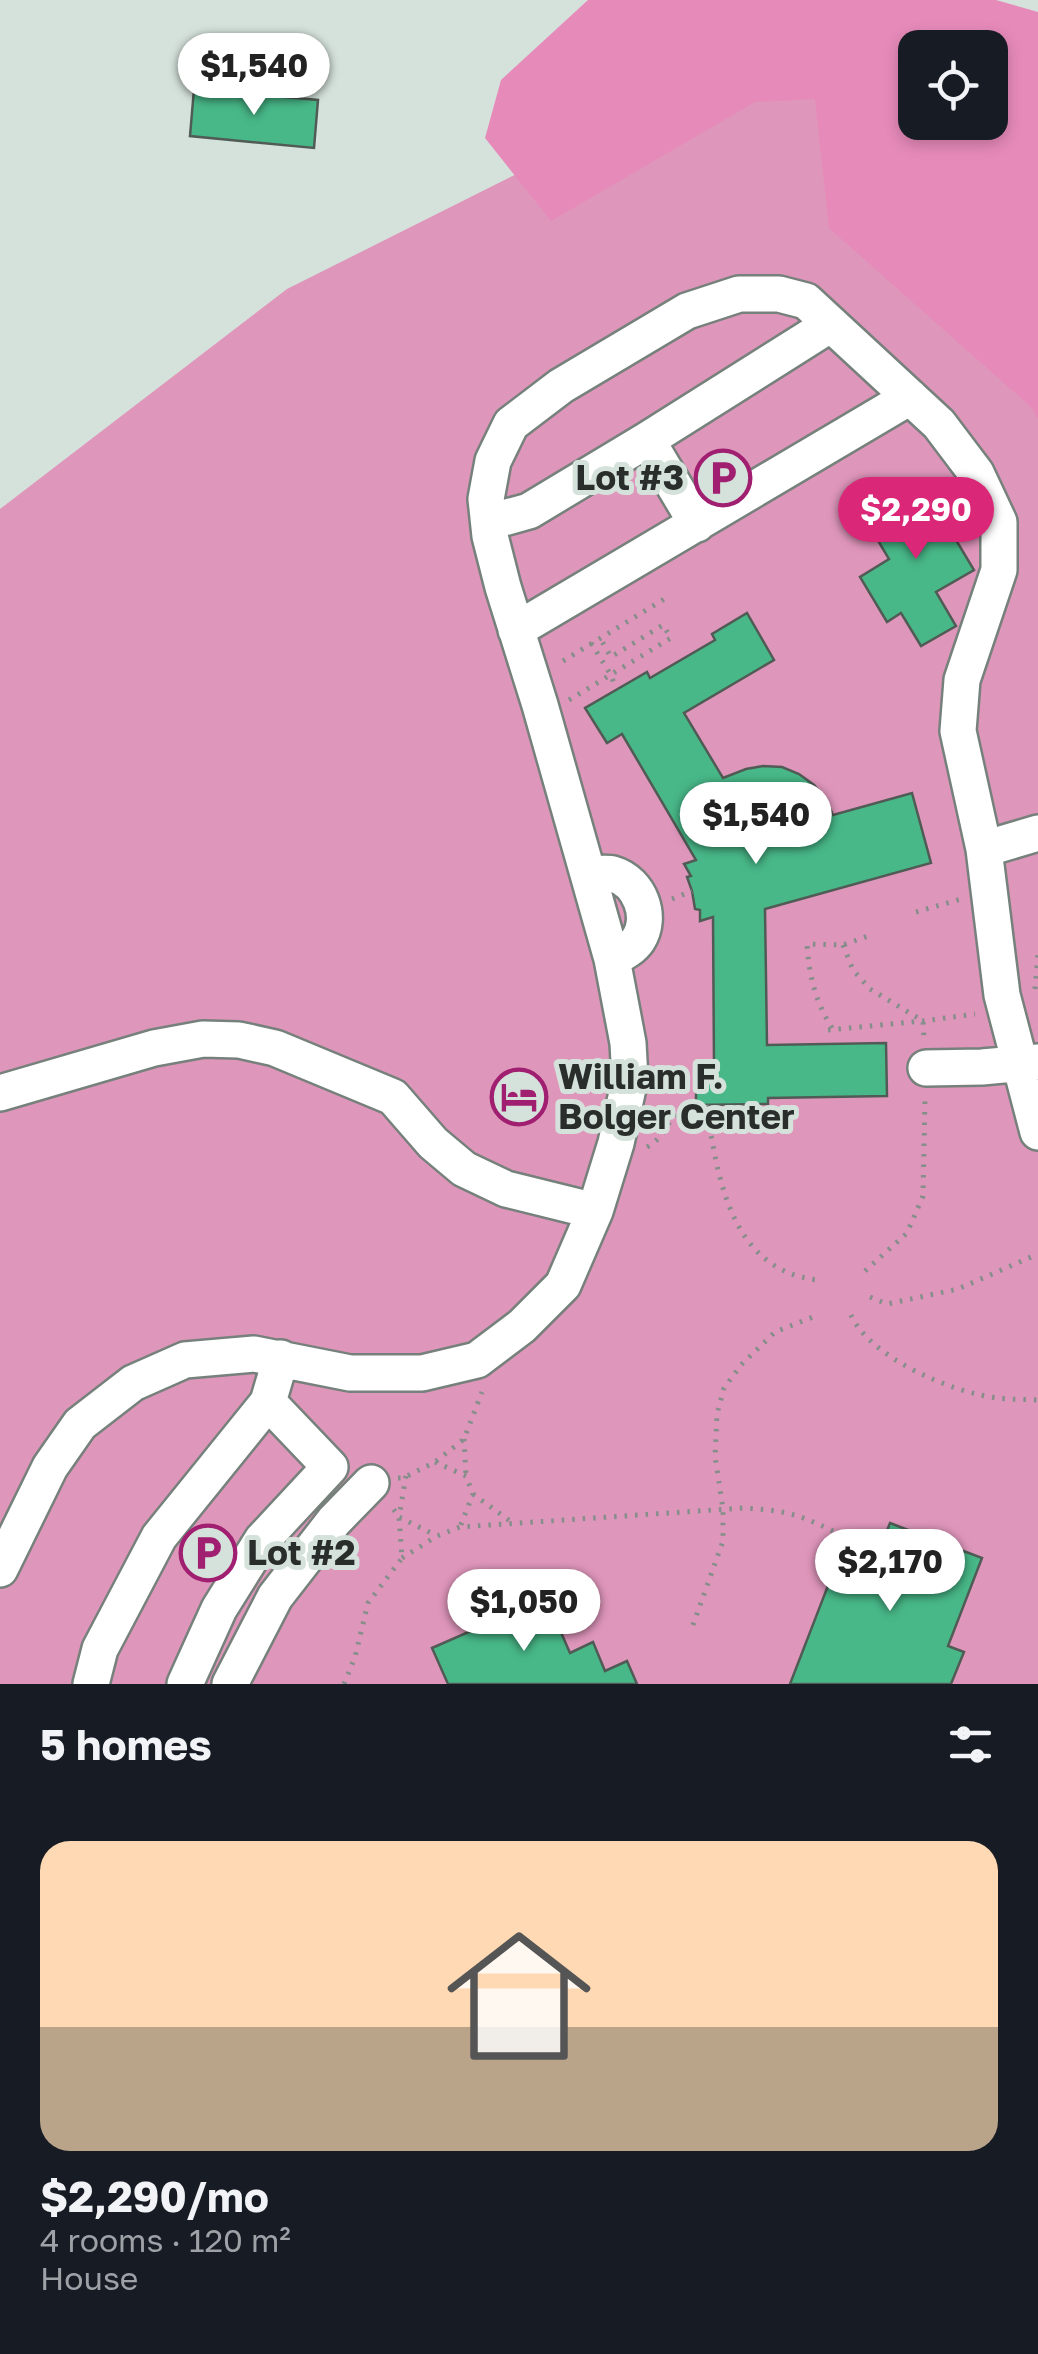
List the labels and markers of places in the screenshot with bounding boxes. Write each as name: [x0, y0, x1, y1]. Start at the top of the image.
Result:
pin: $1,540: [173, 33, 335, 118]
parking icon: Lot #3: [693, 448, 753, 508]
place label: Lot #3: [575, 456, 684, 498]
pin: $2,290: [835, 477, 997, 562]
pin: $1,540: [675, 782, 837, 867]
place label: William F. Bolger Center: [558, 1055, 795, 1137]
hotel icon: William F. Bolger Center: [489, 1067, 549, 1127]
parking icon: Lot #2: [178, 1523, 238, 1583]
pin: $2,170: [809, 1529, 971, 1614]
place label: Lot #2: [247, 1531, 356, 1573]
pin: $1,050: [443, 1569, 605, 1654]

